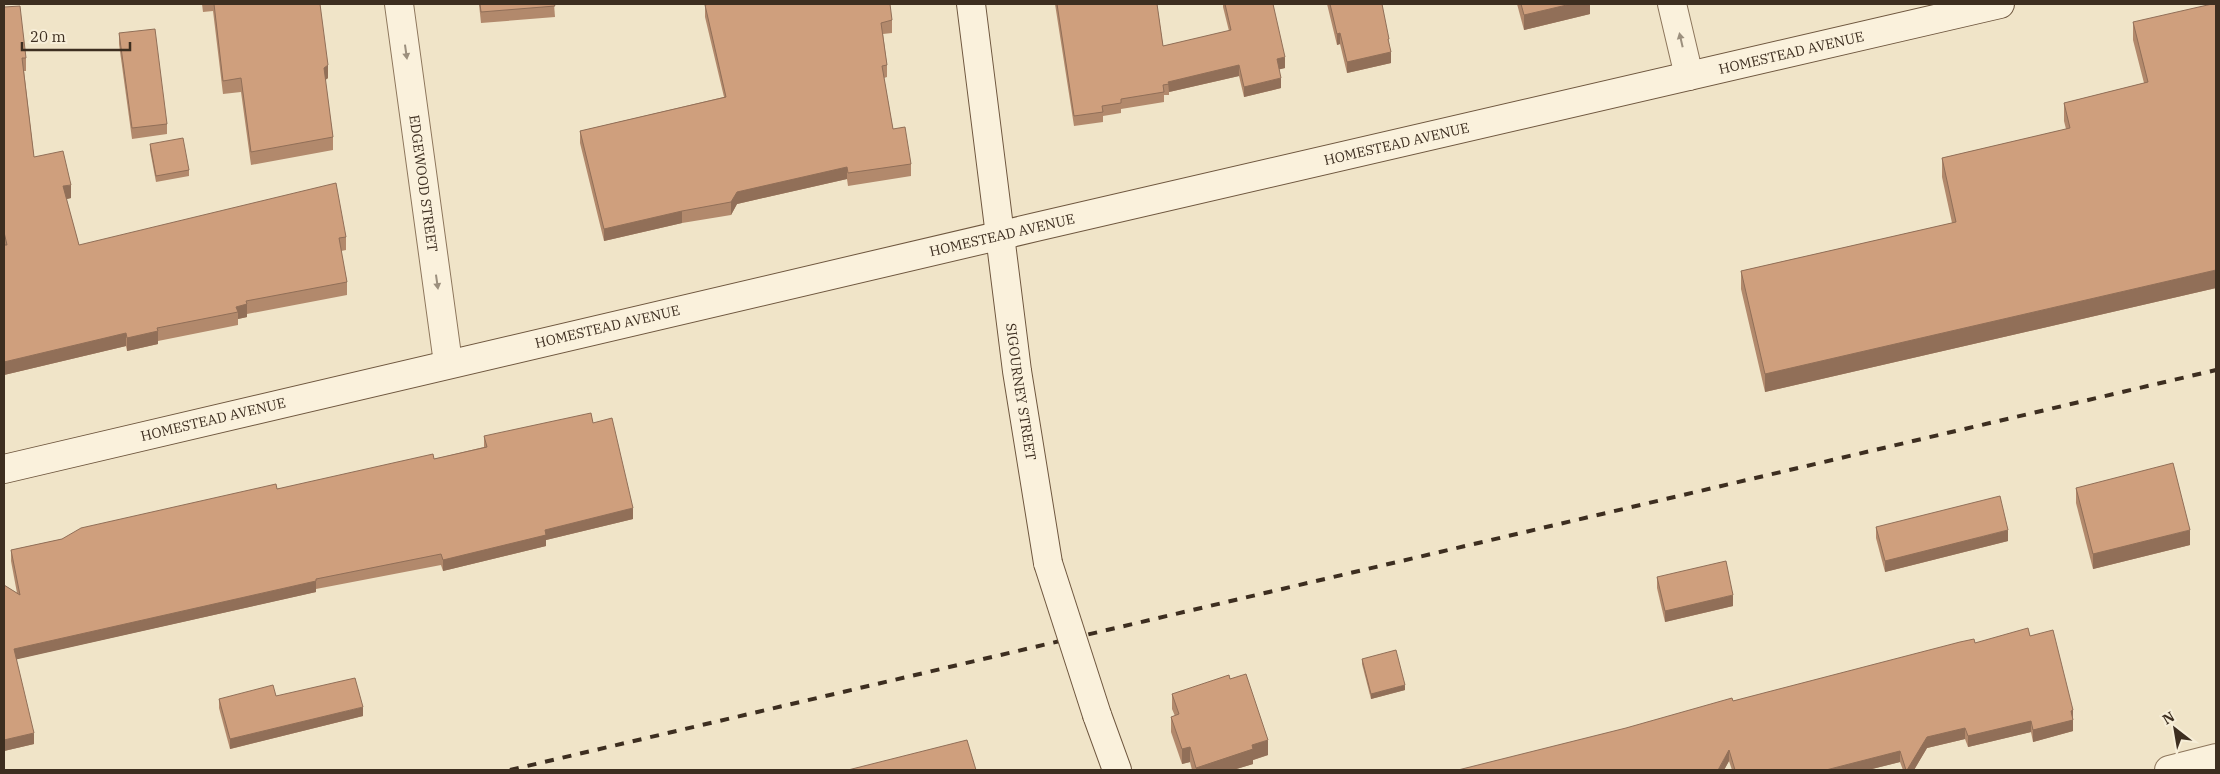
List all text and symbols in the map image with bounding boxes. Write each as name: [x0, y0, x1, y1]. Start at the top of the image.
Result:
scale bar: [22, 20, 130, 52]
text: 20 m: [30, 27, 66, 46]
street label: HOMESTEAD AVENUE: [1717, 27, 1866, 78]
one-way arrow: [1677, 33, 1685, 48]
one-way arrow: [402, 44, 410, 60]
street label: EDGEWOOD STREET: [405, 113, 442, 253]
street label: HOMESTEAD AVENUE: [1322, 118, 1471, 169]
street label: HOMESTEAD AVENUE: [928, 209, 1076, 260]
one-way arrow: [433, 275, 441, 291]
street label: HOMESTEAD AVENUE: [533, 301, 682, 352]
street label: SIGOURNEY STREET: [1002, 322, 1040, 462]
street label: HOMESTEAD AVENUE: [139, 393, 287, 445]
north arrow: [2150, 704, 2200, 754]
text: N: [2159, 707, 2178, 728]

